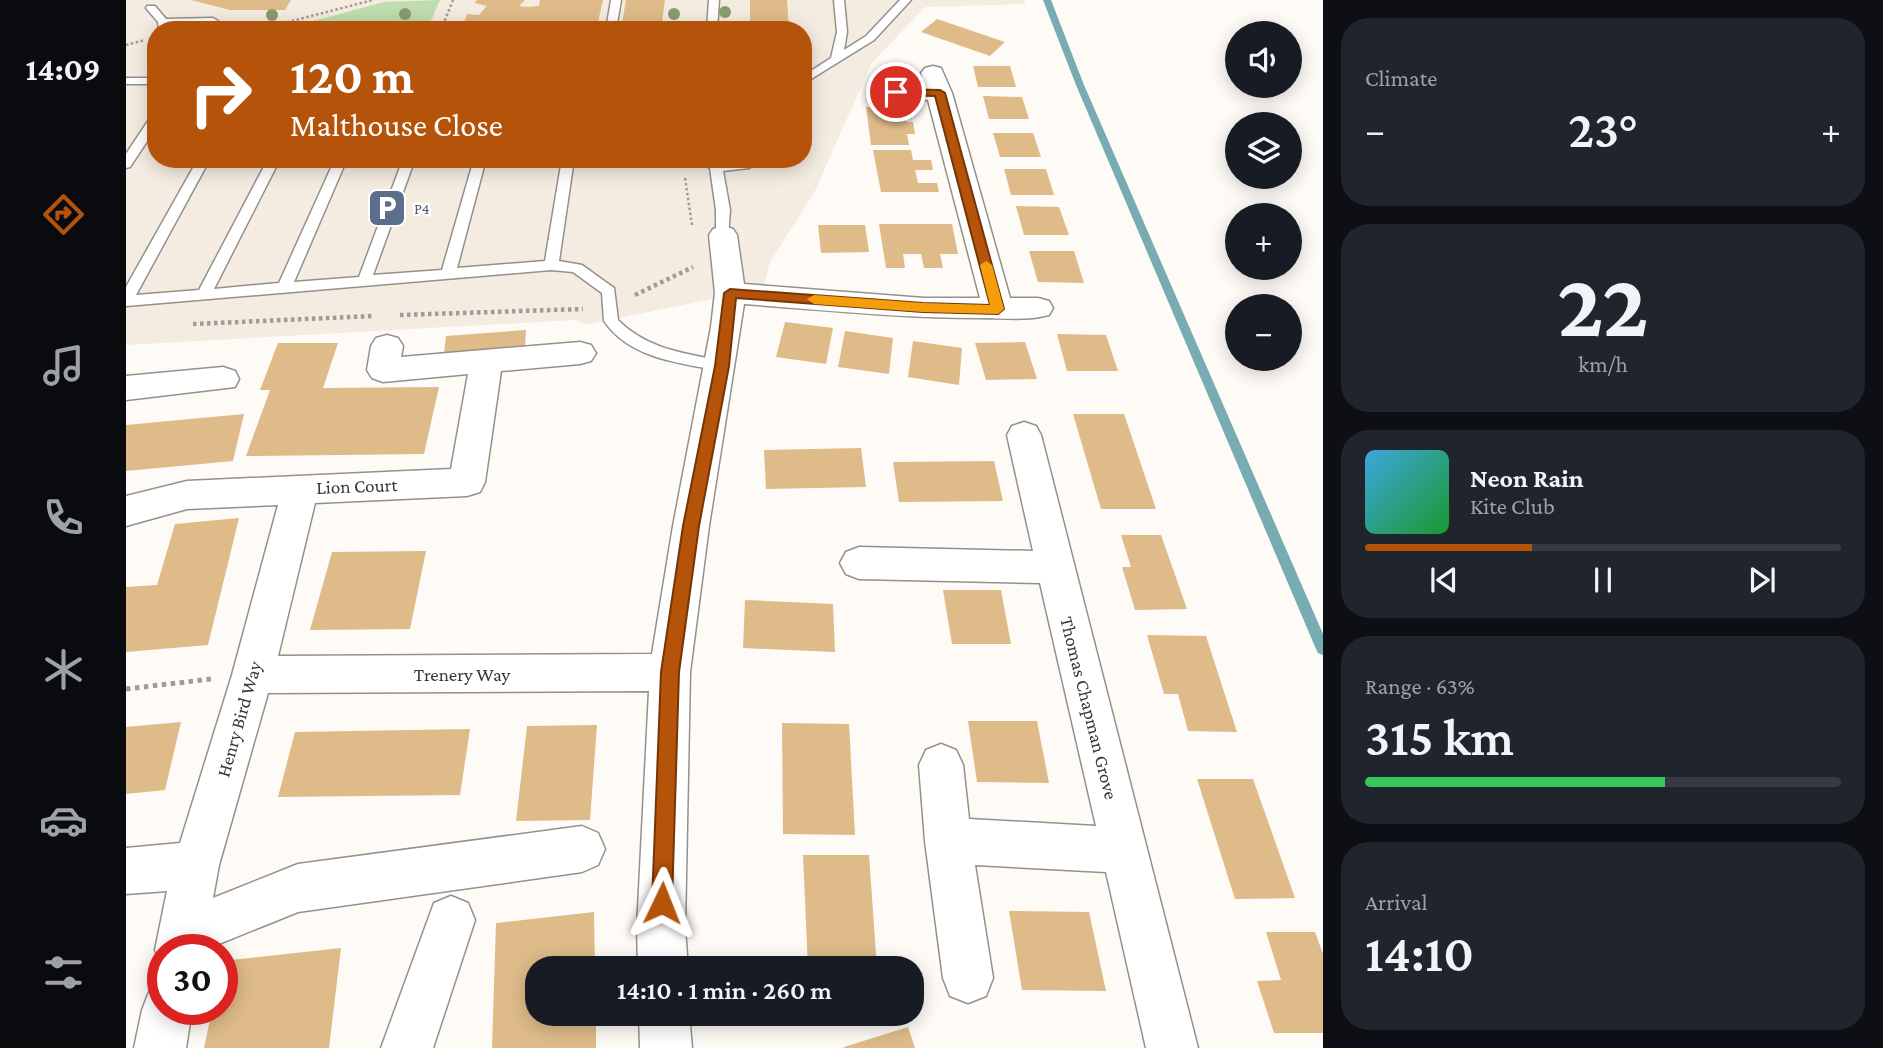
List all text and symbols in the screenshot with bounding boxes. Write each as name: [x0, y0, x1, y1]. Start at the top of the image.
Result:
map controls: [1225, 21, 1302, 371]
button: sound: [1225, 21, 1302, 98]
icon: right: [175, 49, 266, 140]
text: 120 m: [290, 49, 414, 104]
text: 14:09: [25, 51, 101, 87]
pin: [866, 62, 926, 122]
text: Climate: [1365, 65, 1437, 91]
icon: arrive: [877, 73, 915, 111]
text: 23°: [1568, 100, 1638, 158]
text: Malthouse Close: [290, 107, 503, 143]
text: −: [1365, 109, 1385, 151]
text: +: [1821, 109, 1841, 151]
button: layers: [1225, 112, 1302, 189]
parking icon: P4: [366, 187, 408, 229]
icon: directions: [39, 190, 88, 239]
place label: P4: [414, 200, 430, 217]
button: +: [1225, 203, 1302, 280]
text: 22: [1557, 254, 1649, 356]
button: −: [1225, 294, 1302, 371]
icon: music: [39, 341, 88, 390]
text: km/h: [1578, 351, 1628, 377]
text: Neon Rain: [1470, 464, 1584, 493]
street label: Lion Court: [316, 474, 399, 498]
icon: phone: [39, 493, 88, 542]
text: Kite Club: [1470, 493, 1555, 519]
icon: previous: [1425, 561, 1463, 599]
icon: pause: [1584, 561, 1622, 599]
icon: next: [1743, 561, 1781, 599]
street label: Thomas Chapman Grove: [1056, 614, 1122, 802]
icon: climate: [39, 645, 88, 694]
street label: Henry Bird Way: [212, 658, 266, 779]
street label: Trenery Way: [414, 664, 511, 685]
text: Range · 63%: [1365, 673, 1475, 699]
text: 315 km: [1365, 708, 1514, 766]
icon: car: [39, 796, 88, 845]
position arrow: [625, 866, 699, 940]
text: Arrival: [1365, 889, 1428, 915]
text: 14:10: [1365, 924, 1474, 982]
speed limit sign: 30: [147, 934, 238, 1025]
icon: filters: [39, 948, 88, 997]
text: 14:10 · 1 min · 260 m: [617, 976, 832, 1005]

